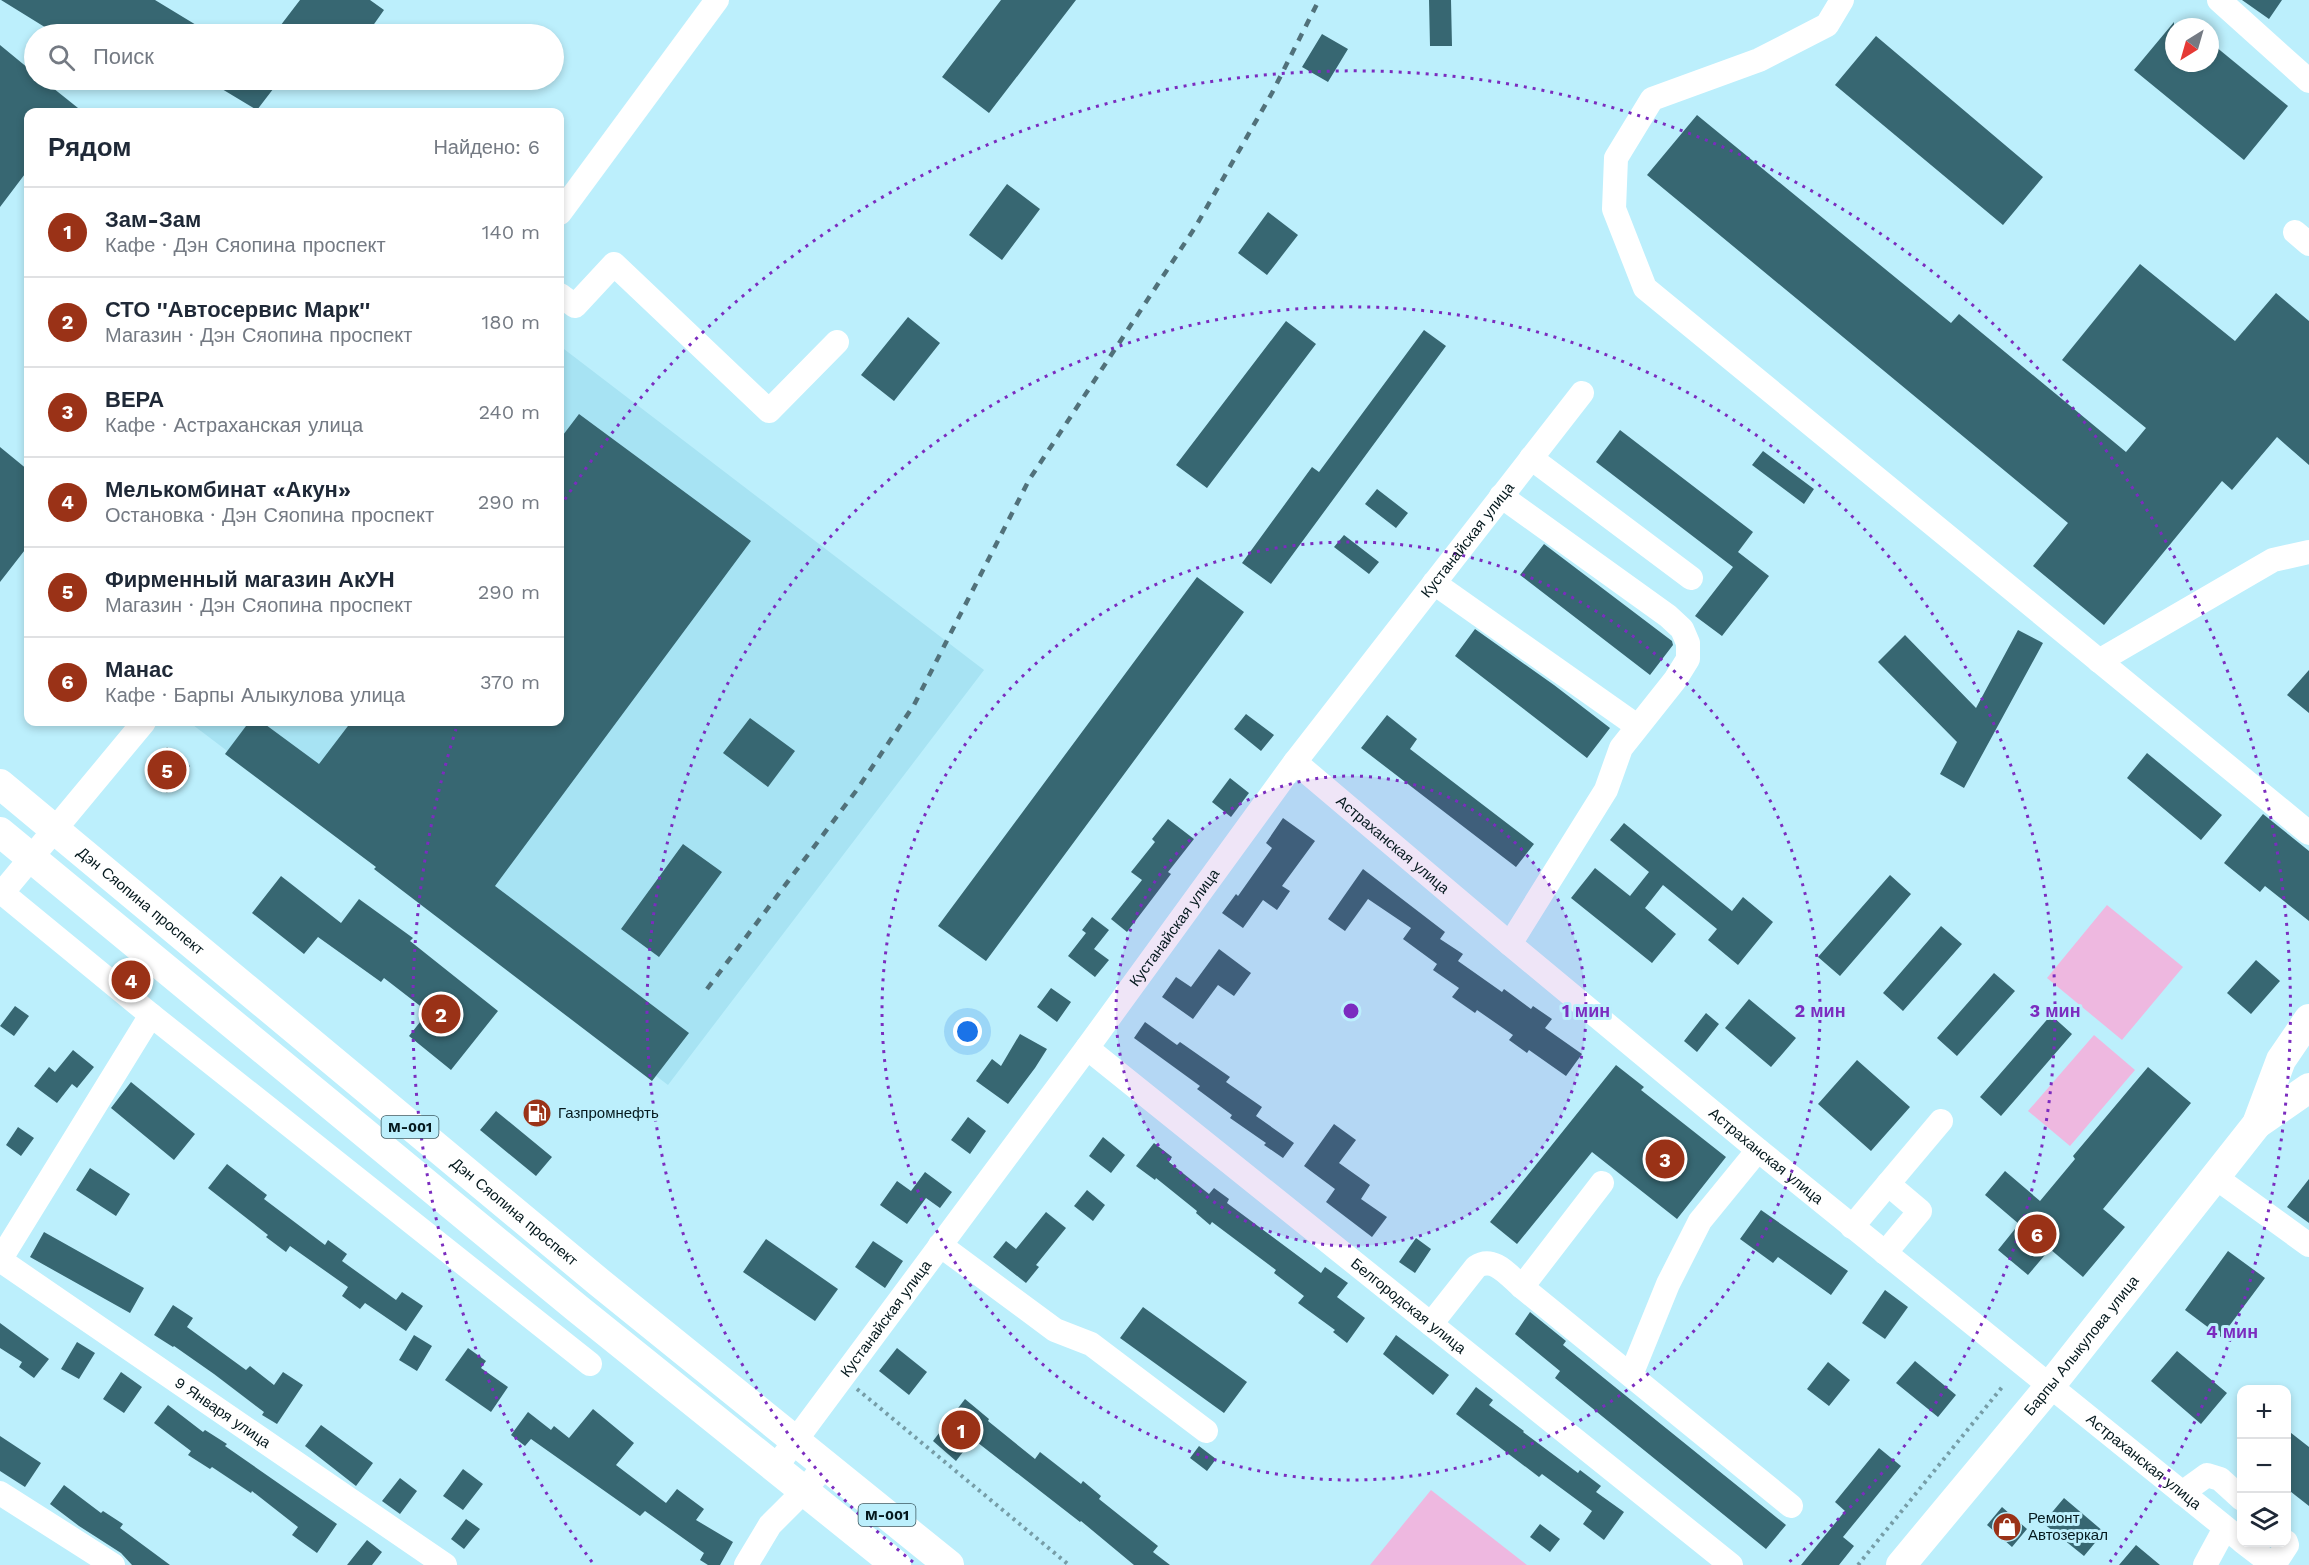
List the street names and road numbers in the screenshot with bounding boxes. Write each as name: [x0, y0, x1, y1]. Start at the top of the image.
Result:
street label: Кустанайская улица: [1417, 478, 1518, 601]
street label: Астраханская улица: [1333, 792, 1453, 898]
street label: Дэн Сяопина проспект: [74, 843, 208, 959]
street label: Кустанайская улица: [1126, 865, 1224, 990]
street label: Астраханская улица: [1705, 1104, 1827, 1208]
road number: M-001: [382, 1116, 438, 1138]
street label: Дэн Сяопина проспект: [447, 1154, 581, 1270]
street label: Белгородская улица: [1347, 1254, 1470, 1358]
street label: Кустанайская улица: [837, 1256, 936, 1381]
street label: Барпы Алыкулова улица: [2020, 1272, 2143, 1419]
street label: 9 Января улица: [171, 1373, 275, 1452]
street label: Астраханская улица: [2083, 1410, 2205, 1514]
road number: M-001: [858, 1504, 916, 1526]

